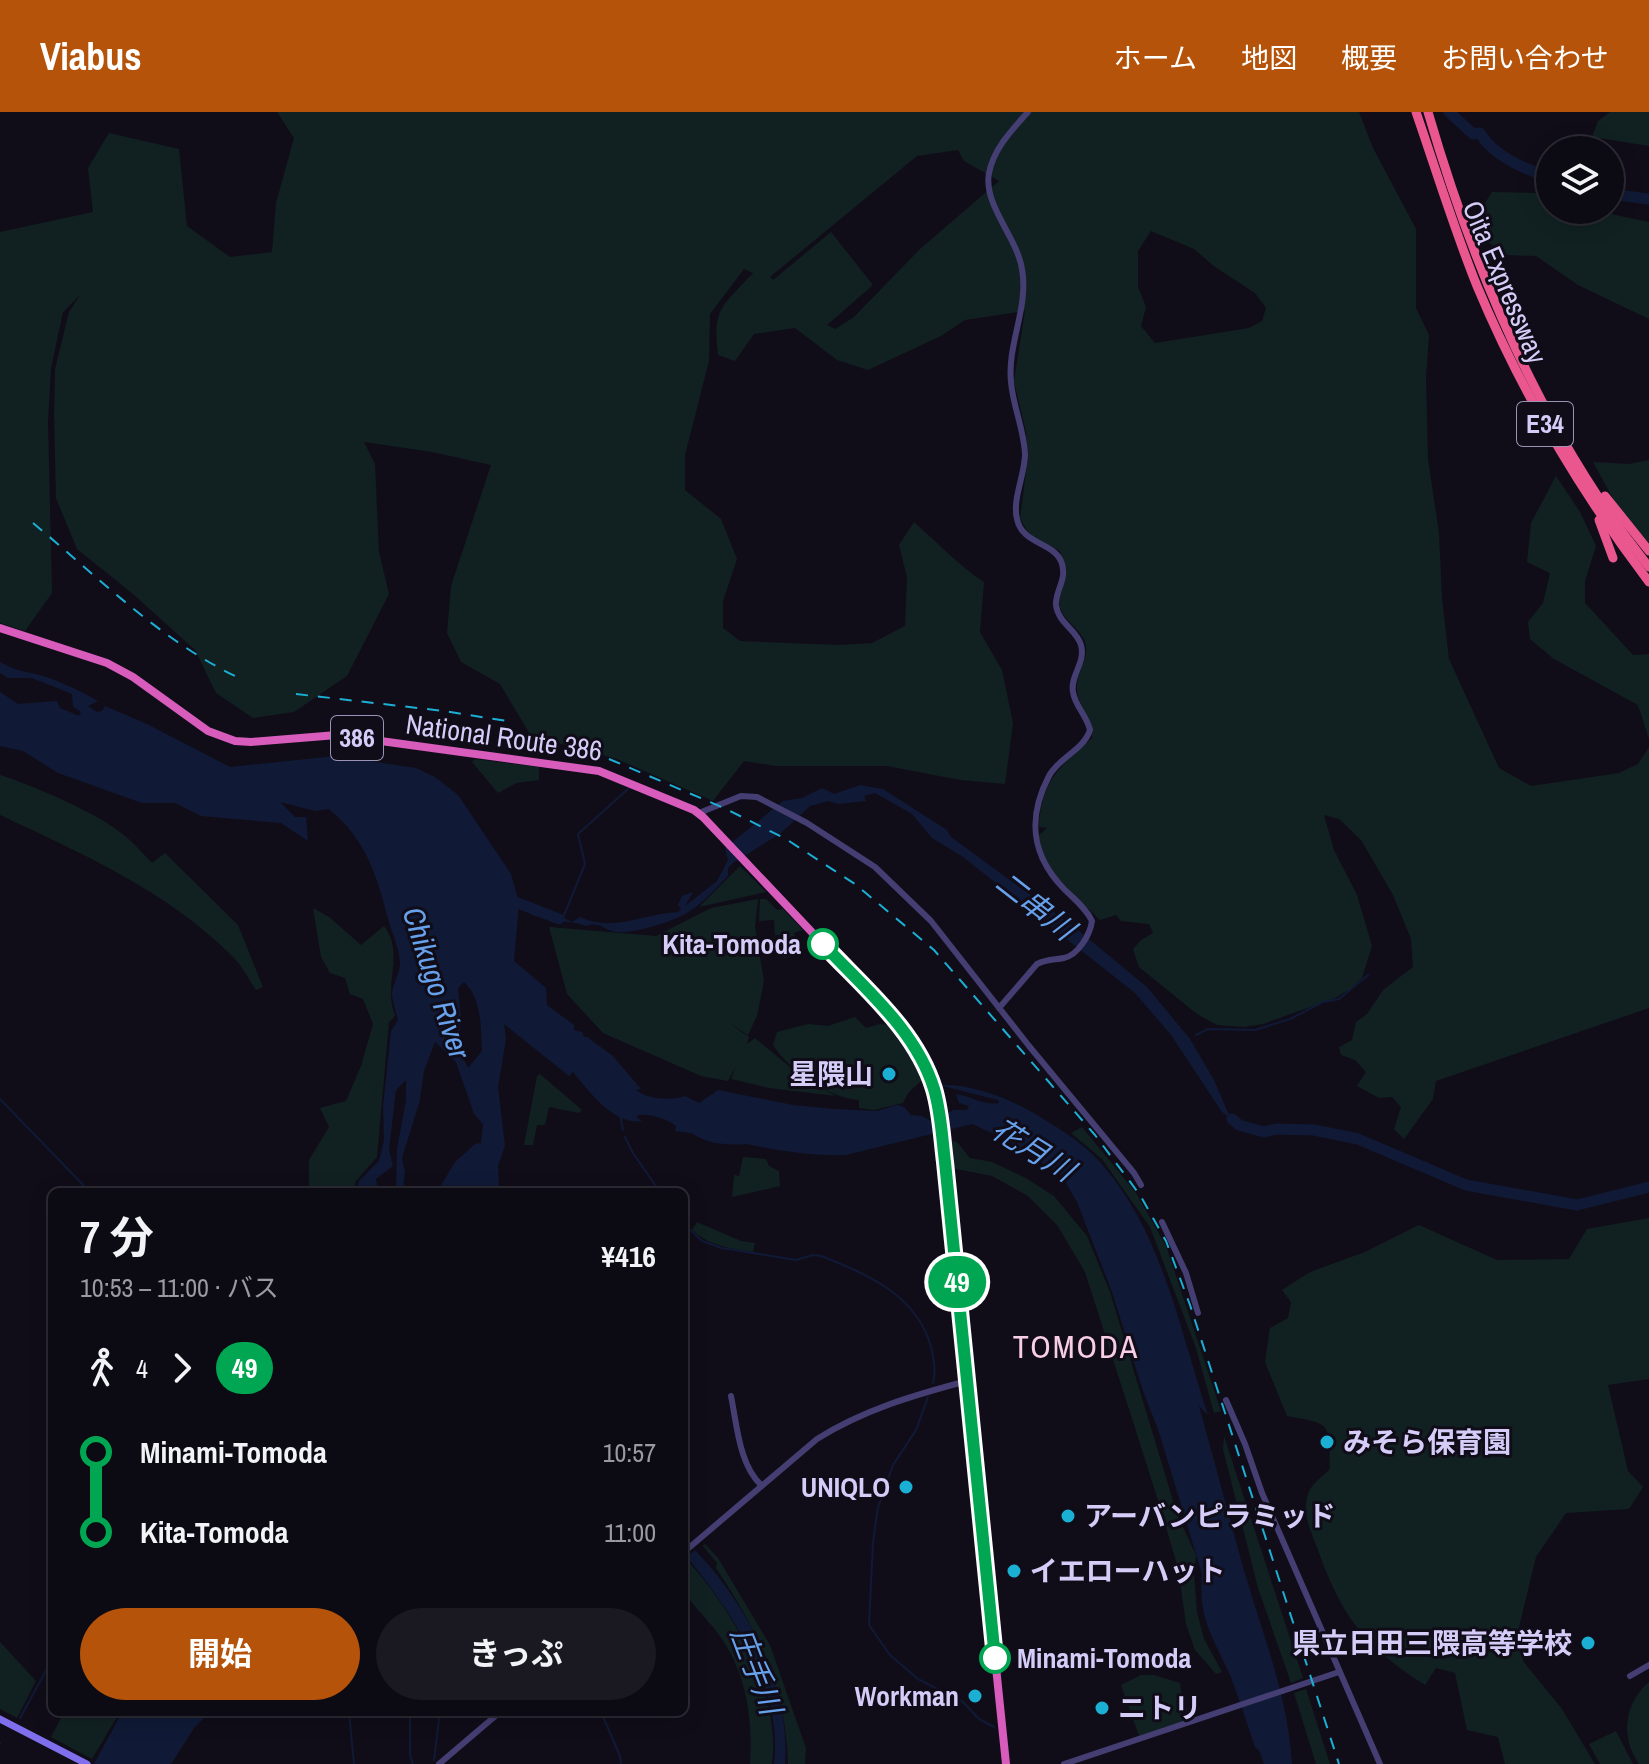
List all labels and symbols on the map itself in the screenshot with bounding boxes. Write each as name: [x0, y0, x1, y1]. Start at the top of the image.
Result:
street label: Oita Expressway: [1454, 195, 1557, 370]
road number: E34: [1517, 402, 1573, 446]
street label: National Route 386: [403, 704, 605, 770]
road number: 386: [331, 716, 383, 760]
water label: 二串川: [988, 862, 1086, 951]
water label: Chikugo River: [394, 902, 481, 1064]
place label: Kita-Tomoda: [662, 925, 801, 963]
marker: Kita-Tomoda: [808, 929, 838, 959]
place label: 星隈山: [789, 1055, 873, 1093]
marker: 星隈山: [880, 1065, 898, 1083]
water label: 花月川: [985, 1108, 1085, 1192]
line badge: 49: [921, 1256, 993, 1308]
district label: TOMODA: [1013, 1325, 1139, 1368]
place label: みそら保育園: [1343, 1423, 1511, 1461]
marker: みそら保育園: [1318, 1433, 1336, 1451]
place label: UNIQLO: [801, 1468, 890, 1506]
marker: UNIQLO: [897, 1478, 915, 1496]
place label: アーバンピラミッド: [1084, 1497, 1335, 1535]
marker: アーバンピラミッド: [1059, 1507, 1077, 1525]
place label: イエローハット: [1030, 1552, 1225, 1590]
marker: イエローハット: [1005, 1562, 1023, 1580]
water label: 庄手川: [722, 1621, 793, 1723]
place label: 県立日田三隈高等学校: [1292, 1624, 1572, 1662]
marker: 県立日田三隈高等学校: [1579, 1634, 1597, 1652]
place label: Minami-Tomoda: [1017, 1639, 1192, 1677]
marker: Minami-Tomoda: [980, 1643, 1010, 1673]
place label: Workman: [855, 1677, 959, 1715]
marker: Workman: [966, 1687, 984, 1705]
place label: ニトリ: [1118, 1689, 1202, 1727]
marker: ニトリ: [1093, 1699, 1111, 1717]

